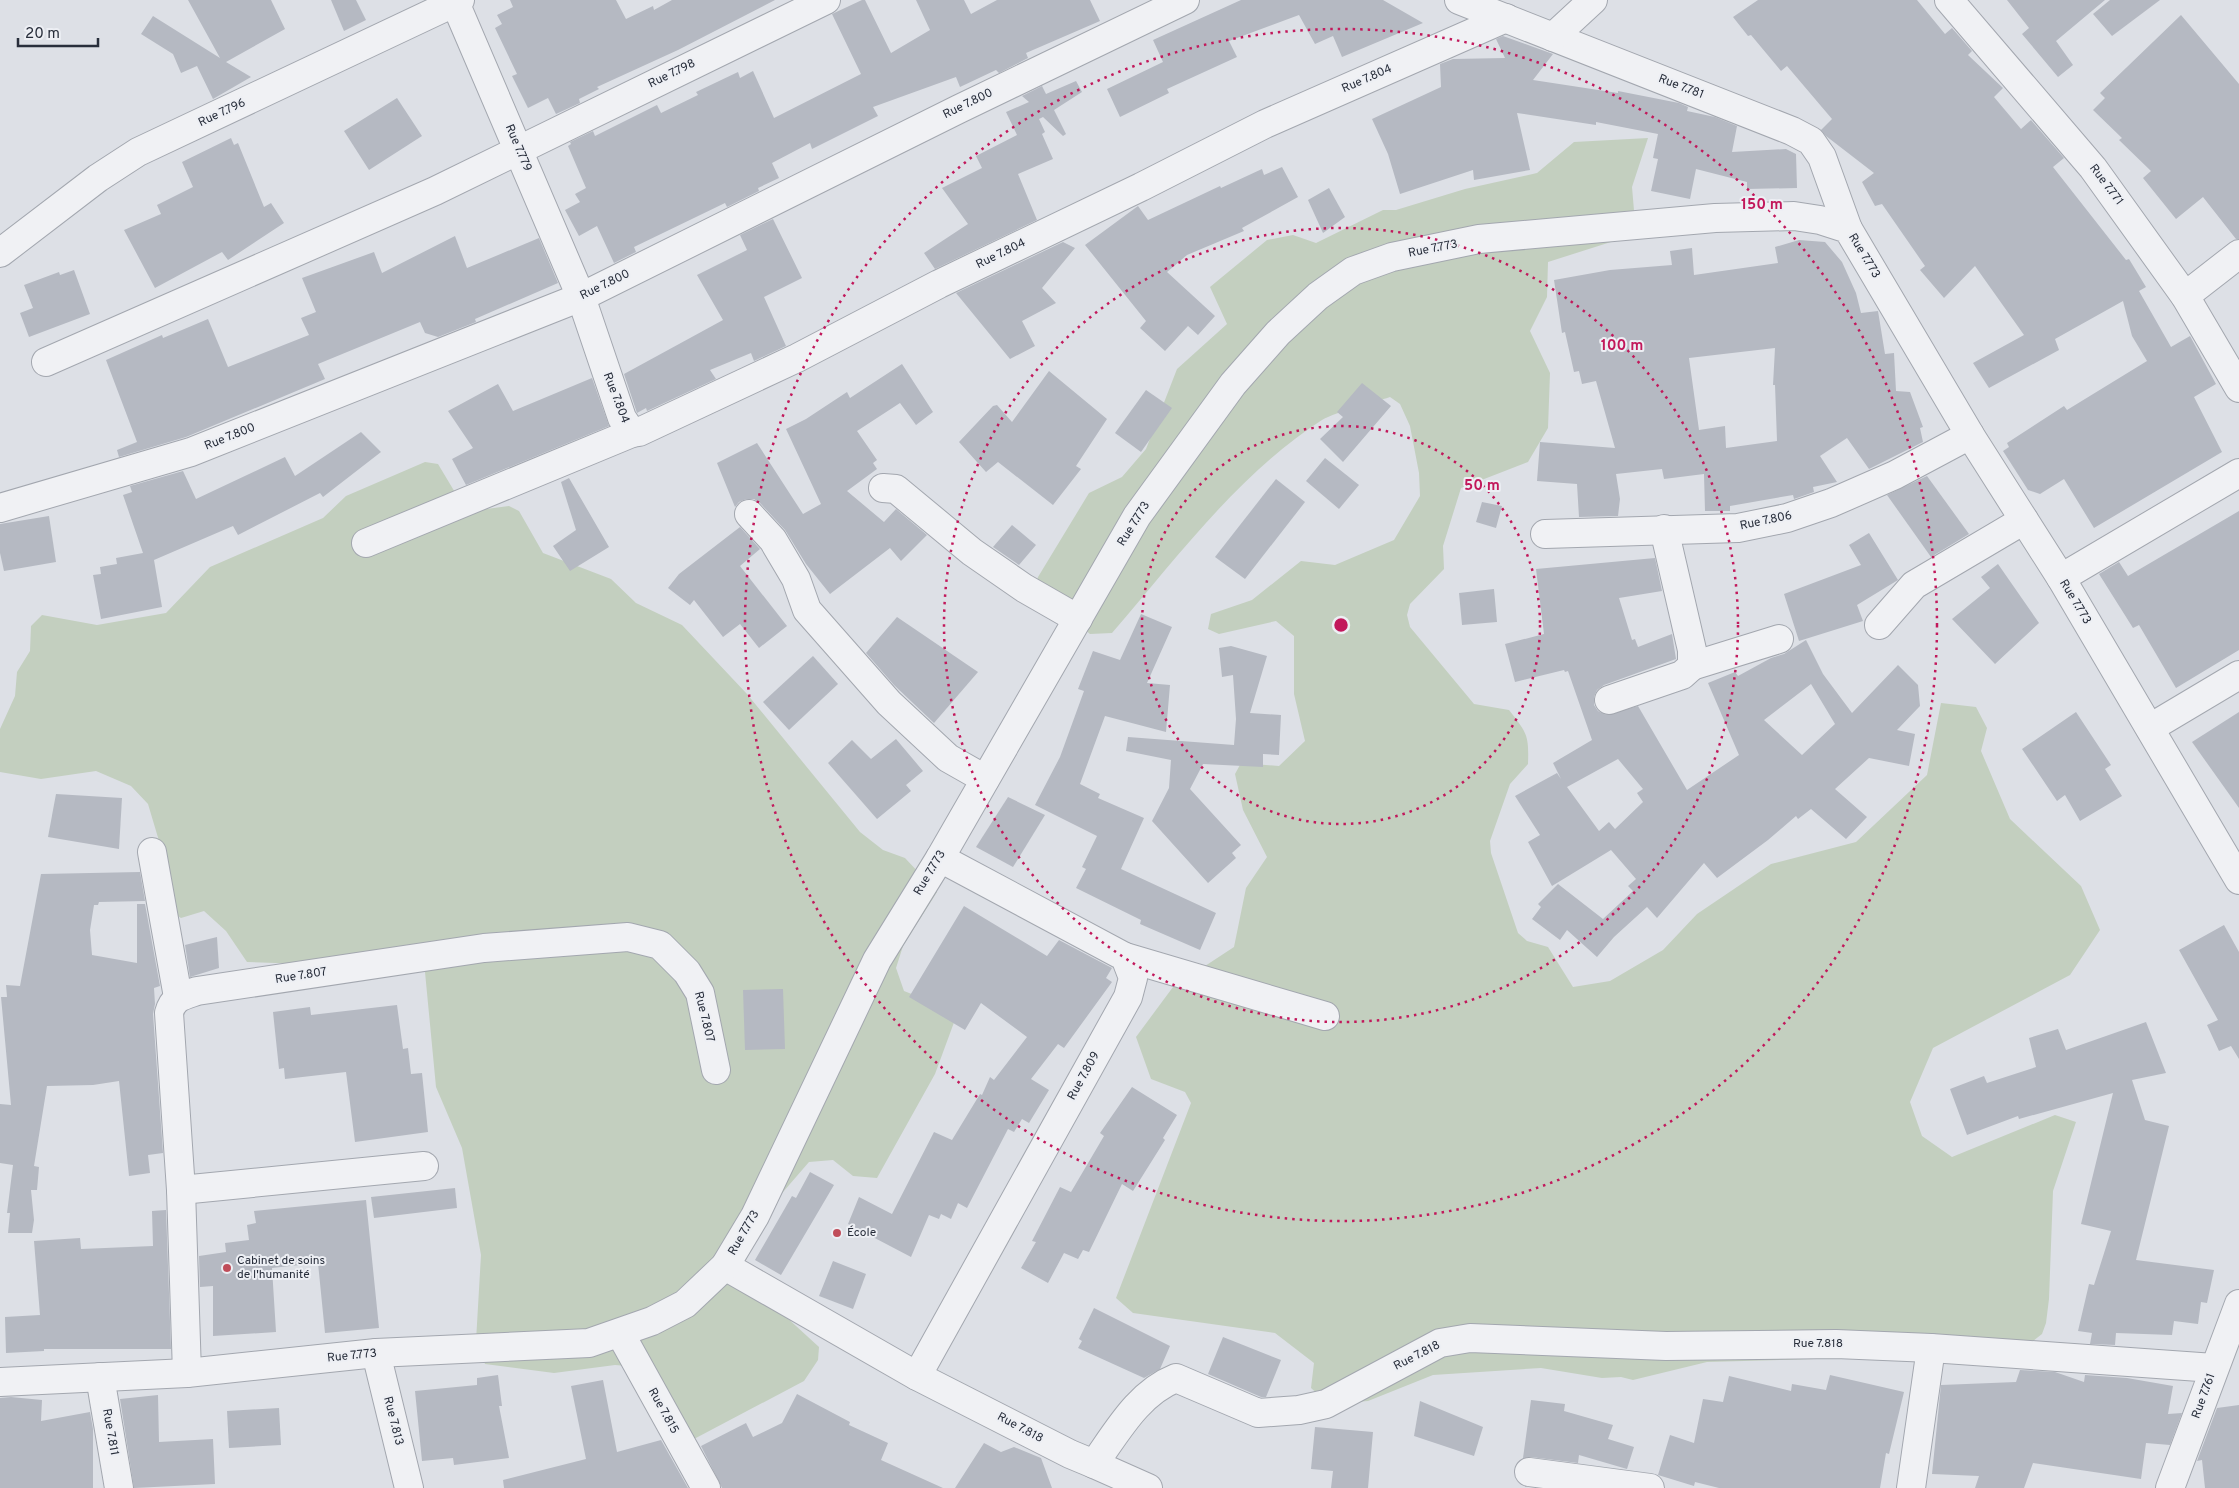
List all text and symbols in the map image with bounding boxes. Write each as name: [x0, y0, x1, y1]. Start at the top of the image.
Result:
scale bar: [18, 15, 98, 47]
text: 20 m: [25, 25, 60, 44]
street label: Rue 7.798: [646, 56, 698, 92]
street label: Rue 7.804: [1339, 61, 1395, 97]
street label: Rue 7.781: [1656, 71, 1706, 103]
street label: Rue 7.800: [940, 85, 996, 123]
street label: Rue 7.796: [196, 95, 248, 131]
street label: Rue 7.779: [501, 122, 535, 174]
street label: Rue 7.771: [2085, 161, 2127, 209]
text: 150 m: [1741, 196, 1783, 215]
street label: Rue 7.773: [1844, 231, 1884, 281]
street label: Rue 7.804: [973, 235, 1029, 273]
street label: Rue 7.773: [1407, 236, 1459, 262]
street label: Rue 7.800: [577, 266, 633, 304]
text: 100 m: [1601, 337, 1643, 356]
street label: Rue 7.804: [599, 370, 633, 426]
street label: Rue 7.800: [202, 420, 258, 454]
text: 50 m: [1464, 477, 1500, 496]
street label: Rue 7.773: [1114, 499, 1154, 549]
street label: Rue 7.806: [1738, 508, 1794, 534]
street label: Rue 7.773: [2055, 577, 2095, 627]
centre of rings: [1332, 616, 1350, 634]
street label: Rue 7.773: [910, 848, 950, 898]
street label: Rue 7.807: [274, 964, 328, 988]
street label: Rue 7.807: [690, 990, 718, 1044]
street label: Rue 7.809: [1064, 1049, 1104, 1103]
street label: Rue 7.773: [725, 1207, 763, 1259]
place label: École: [847, 1225, 876, 1241]
marker: École: [831, 1227, 843, 1239]
place label: Cabinet de soins de l'humanité: [237, 1253, 325, 1283]
marker: Cabinet de soins de l'humanité: [221, 1262, 233, 1274]
street label: Rue 7.818: [1793, 1336, 1843, 1352]
street label: Rue 7.818: [1391, 1337, 1443, 1375]
street label: Rue 7.773: [326, 1345, 378, 1367]
street label: Rue 7.761: [2188, 1371, 2220, 1421]
street label: Rue 7.815: [644, 1385, 682, 1437]
street label: Rue 7.813: [379, 1395, 407, 1447]
street label: Rue 7.811: [98, 1407, 122, 1457]
street label: Rue 7.818: [994, 1409, 1046, 1447]

